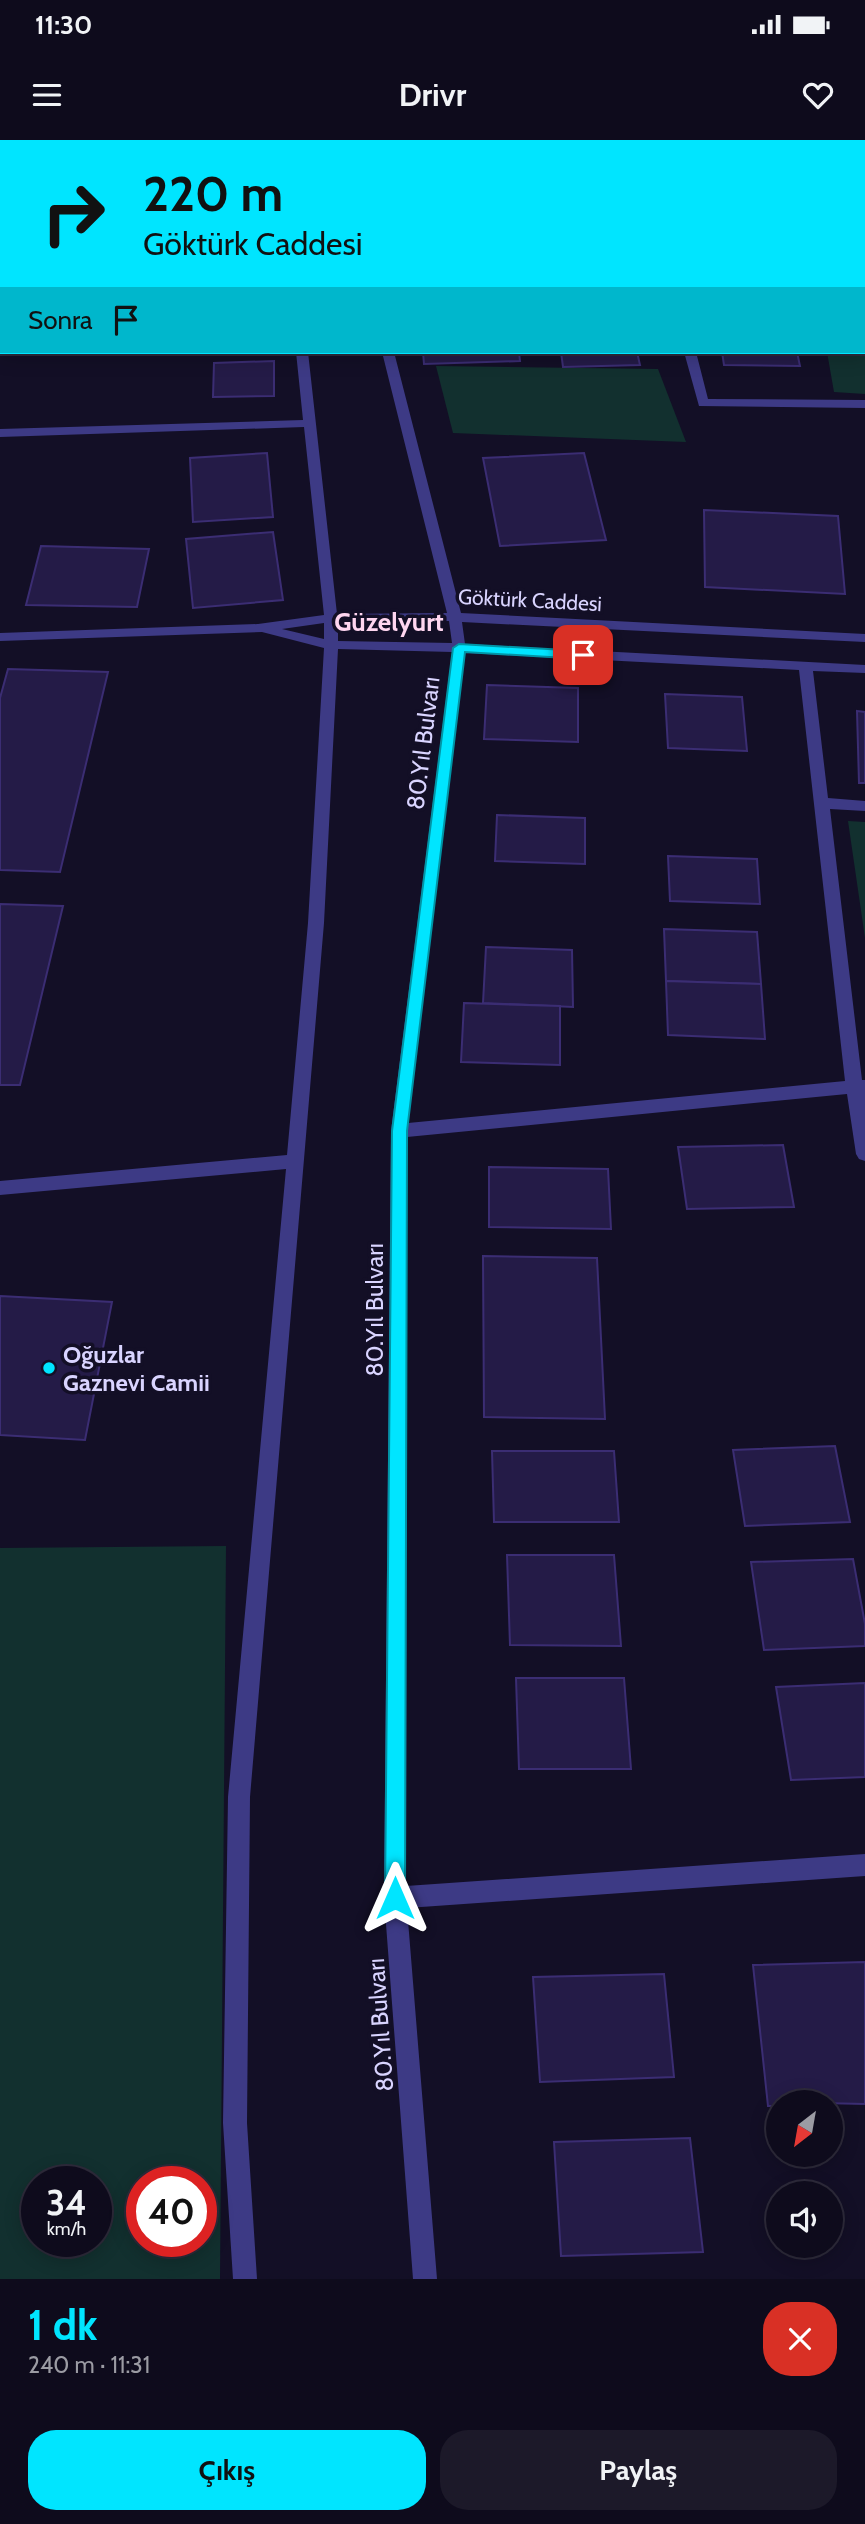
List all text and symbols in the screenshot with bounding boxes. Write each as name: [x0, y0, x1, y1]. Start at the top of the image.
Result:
text: 11:30: [35, 9, 92, 41]
text: Drivr: [399, 75, 466, 114]
icon: menu: [28, 76, 66, 114]
icon: heart: [799, 76, 837, 114]
text: 220 m: [143, 164, 283, 223]
icon: right: [28, 168, 119, 259]
text: Göktürk Caddesi: [143, 224, 363, 263]
icon: arrive: [107, 301, 145, 339]
text: Sonra: [28, 304, 93, 336]
street label: Göktürk Caddesi: [457, 584, 603, 616]
district label: Güzelyurt: [334, 606, 444, 638]
pin: [553, 625, 613, 685]
icon: arrive: [564, 636, 602, 674]
street label: 80.Yıl Bulvarı: [400, 675, 446, 811]
street label: 80.Yıl Bulvarı: [360, 1243, 389, 1377]
place label: Oğuzlar Gaznevi Camii: [63, 1340, 210, 1397]
marker: Oğuzlar Gaznevi Camii: [41, 1360, 57, 1376]
position arrow: [358, 1861, 432, 1935]
street label: 80.Yıl Bulvarı: [361, 1957, 399, 2093]
north arrow: [766, 2090, 844, 2166]
map controls: [766, 2090, 843, 2258]
speed limit sign: 40: [126, 2166, 217, 2257]
text: 34: [46, 2181, 87, 2224]
button: sound: [766, 2181, 843, 2258]
text: km/h: [47, 2218, 86, 2240]
text: 1 dk: [28, 2299, 97, 2351]
button: close: [763, 2302, 837, 2376]
text: 240 m · 11:31: [28, 2351, 150, 2379]
button: Çıkış: [28, 2430, 426, 2510]
button: Paylaş: [440, 2430, 837, 2510]

